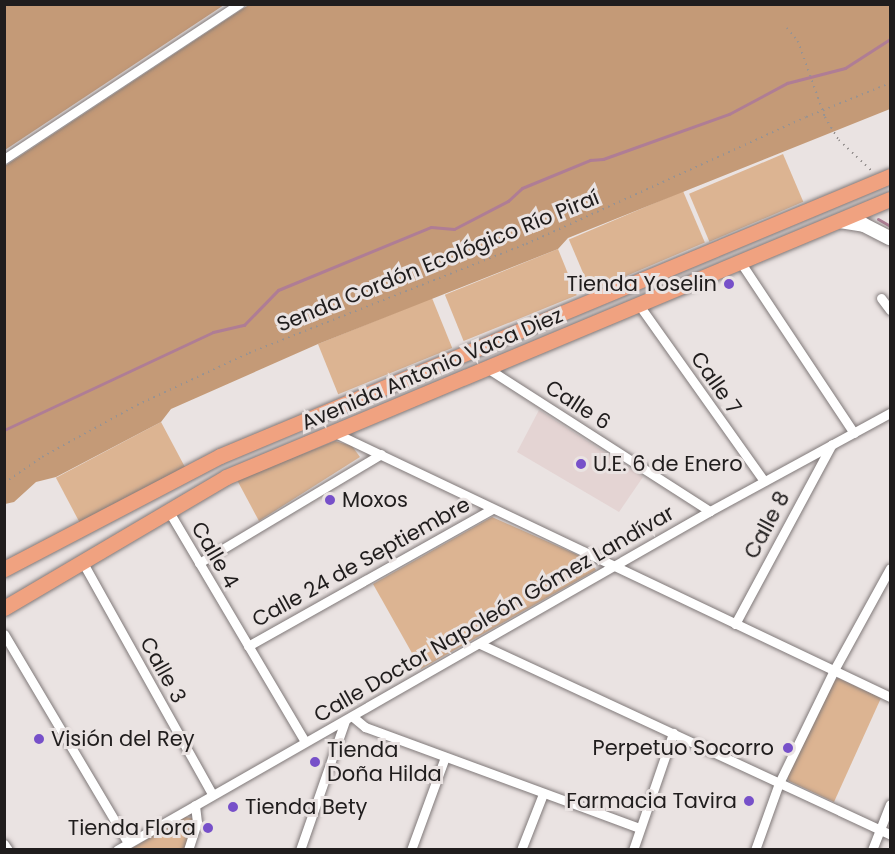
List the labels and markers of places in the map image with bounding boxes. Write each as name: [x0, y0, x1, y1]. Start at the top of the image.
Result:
place label: Tienda Yoselin: [567, 271, 717, 297]
marker: Tienda Yoselin: [722, 277, 736, 291]
place label: U.E. 6 de Enero: [593, 451, 743, 477]
marker: U.E. 6 de Enero: [574, 457, 588, 471]
place label: Moxos: [342, 487, 408, 513]
marker: Moxos: [323, 493, 337, 507]
place label: Visión del Rey: [51, 726, 195, 752]
marker: Visión del Rey: [32, 732, 46, 746]
place label: Perpetuo Socorro: [593, 735, 774, 761]
place label: Tienda Doña Hilda: [327, 737, 442, 787]
marker: Perpetuo Socorro: [779, 739, 797, 757]
marker: Tienda Doña Hilda: [308, 755, 322, 769]
place label: Farmacia Tavira: [566, 788, 737, 814]
place label: Tienda Bety: [245, 794, 367, 820]
marker: Farmacia Tavira: [742, 794, 756, 808]
marker: Tienda Bety: [226, 800, 240, 814]
place label: Tienda Flora: [68, 815, 196, 841]
marker: Tienda Flora: [201, 821, 215, 835]

